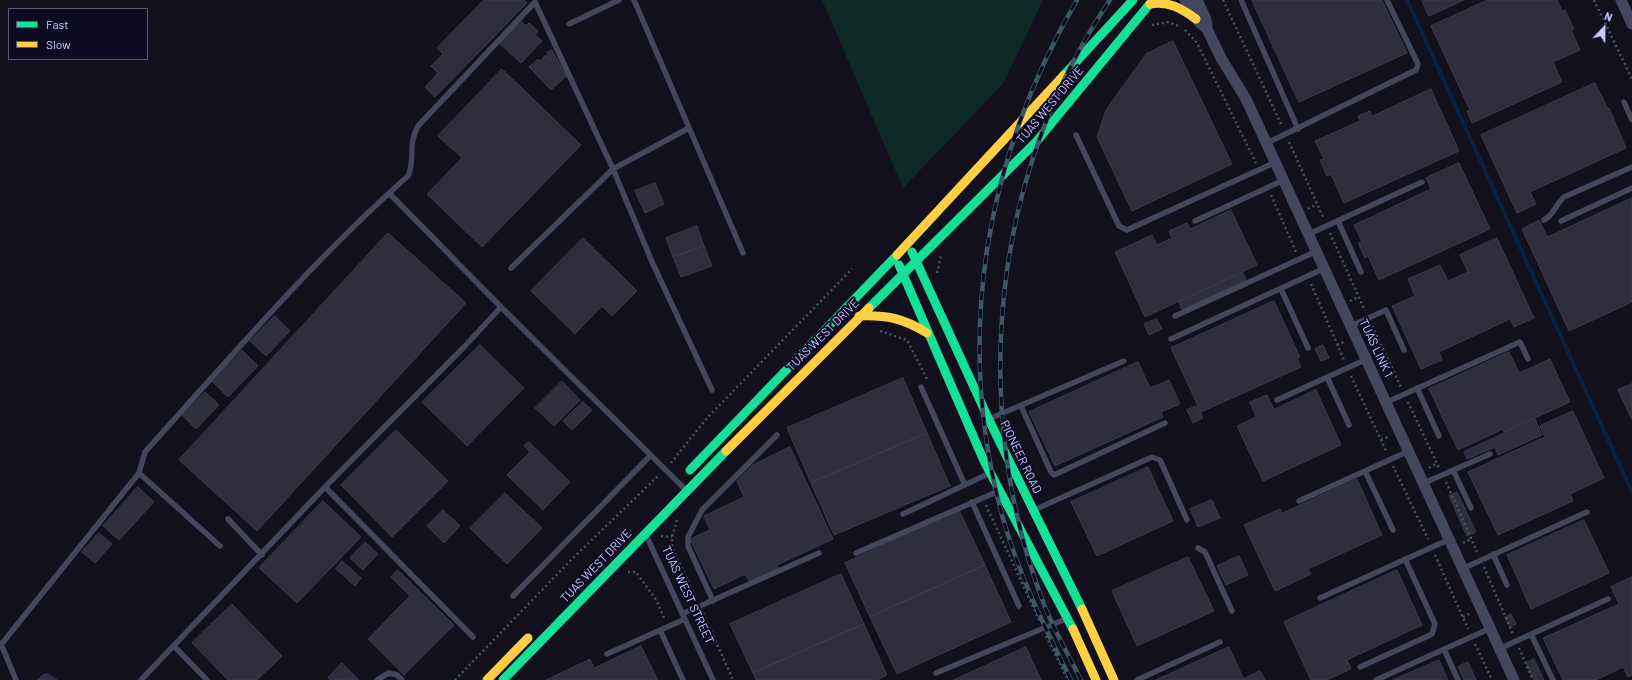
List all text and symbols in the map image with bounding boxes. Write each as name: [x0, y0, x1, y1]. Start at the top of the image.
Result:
legend: [8, 8, 148, 60]
north arrow: [1584, 8, 1624, 48]
text: N: [1603, 9, 1615, 24]
text: Fast: [46, 17, 69, 31]
text: Slow: [46, 37, 71, 51]
street label: TUAS WEST DRIVE: [1013, 63, 1087, 147]
street label: TUAS WEST DRIVE: [784, 296, 862, 374]
street label: TUAS LINK 1: [1356, 317, 1396, 379]
street label: PIONEER ROAD: [997, 418, 1045, 496]
street label: TUAS WEST DRIVE: [557, 526, 635, 606]
street label: TUAS WEST STREET: [659, 544, 717, 646]

